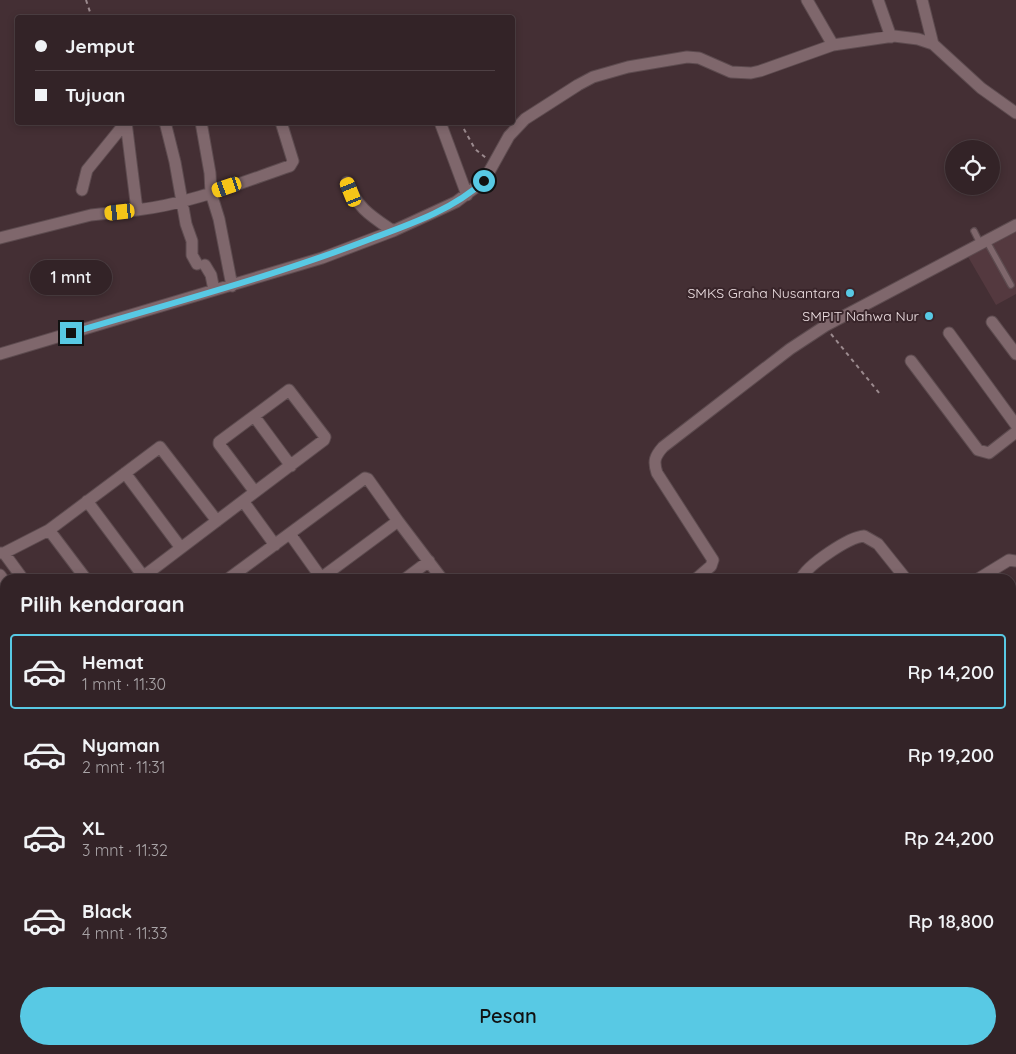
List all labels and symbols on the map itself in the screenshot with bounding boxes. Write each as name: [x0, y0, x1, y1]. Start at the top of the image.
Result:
route start: [473, 170, 495, 192]
car: [210, 175, 243, 199]
car: [338, 175, 363, 209]
car: [104, 203, 135, 221]
callout: 1 mnt: [30, 260, 112, 296]
place label: SMKS Graha Nusantara: [688, 284, 840, 302]
marker: SMKS Graha Nusantara: [844, 287, 856, 299]
place label: SMPIT Nahwa Nur: [802, 307, 920, 325]
marker: SMPIT Nahwa Nur: [923, 310, 935, 322]
route end: [60, 322, 82, 344]

